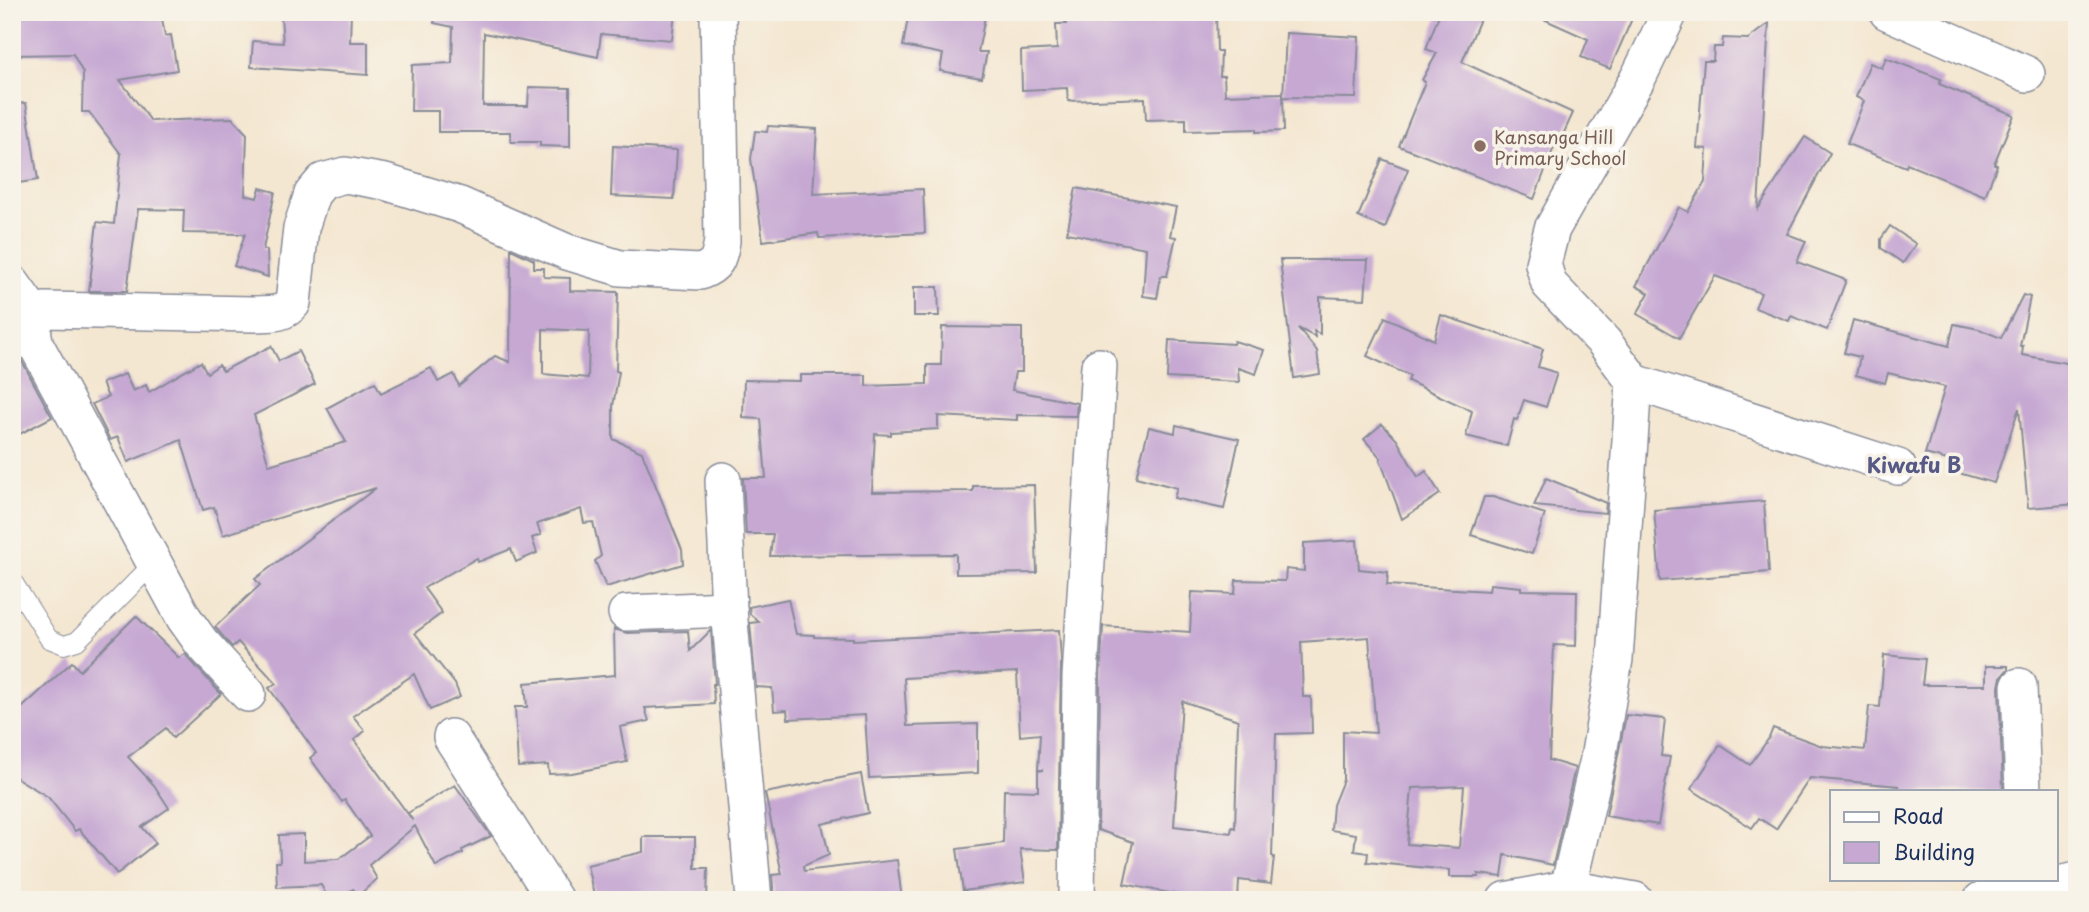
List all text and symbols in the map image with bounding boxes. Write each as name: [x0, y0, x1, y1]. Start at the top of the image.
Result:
place label: Kansanga Hill Primary School: [1494, 123, 1626, 171]
marker: Kansanga Hill Primary School: [1472, 138, 1488, 154]
district label: Kiwafu B: [1867, 448, 1961, 480]
legend: [1830, 790, 2058, 880]
text: Road: [1893, 799, 1944, 831]
text: Building: [1893, 835, 1975, 867]

